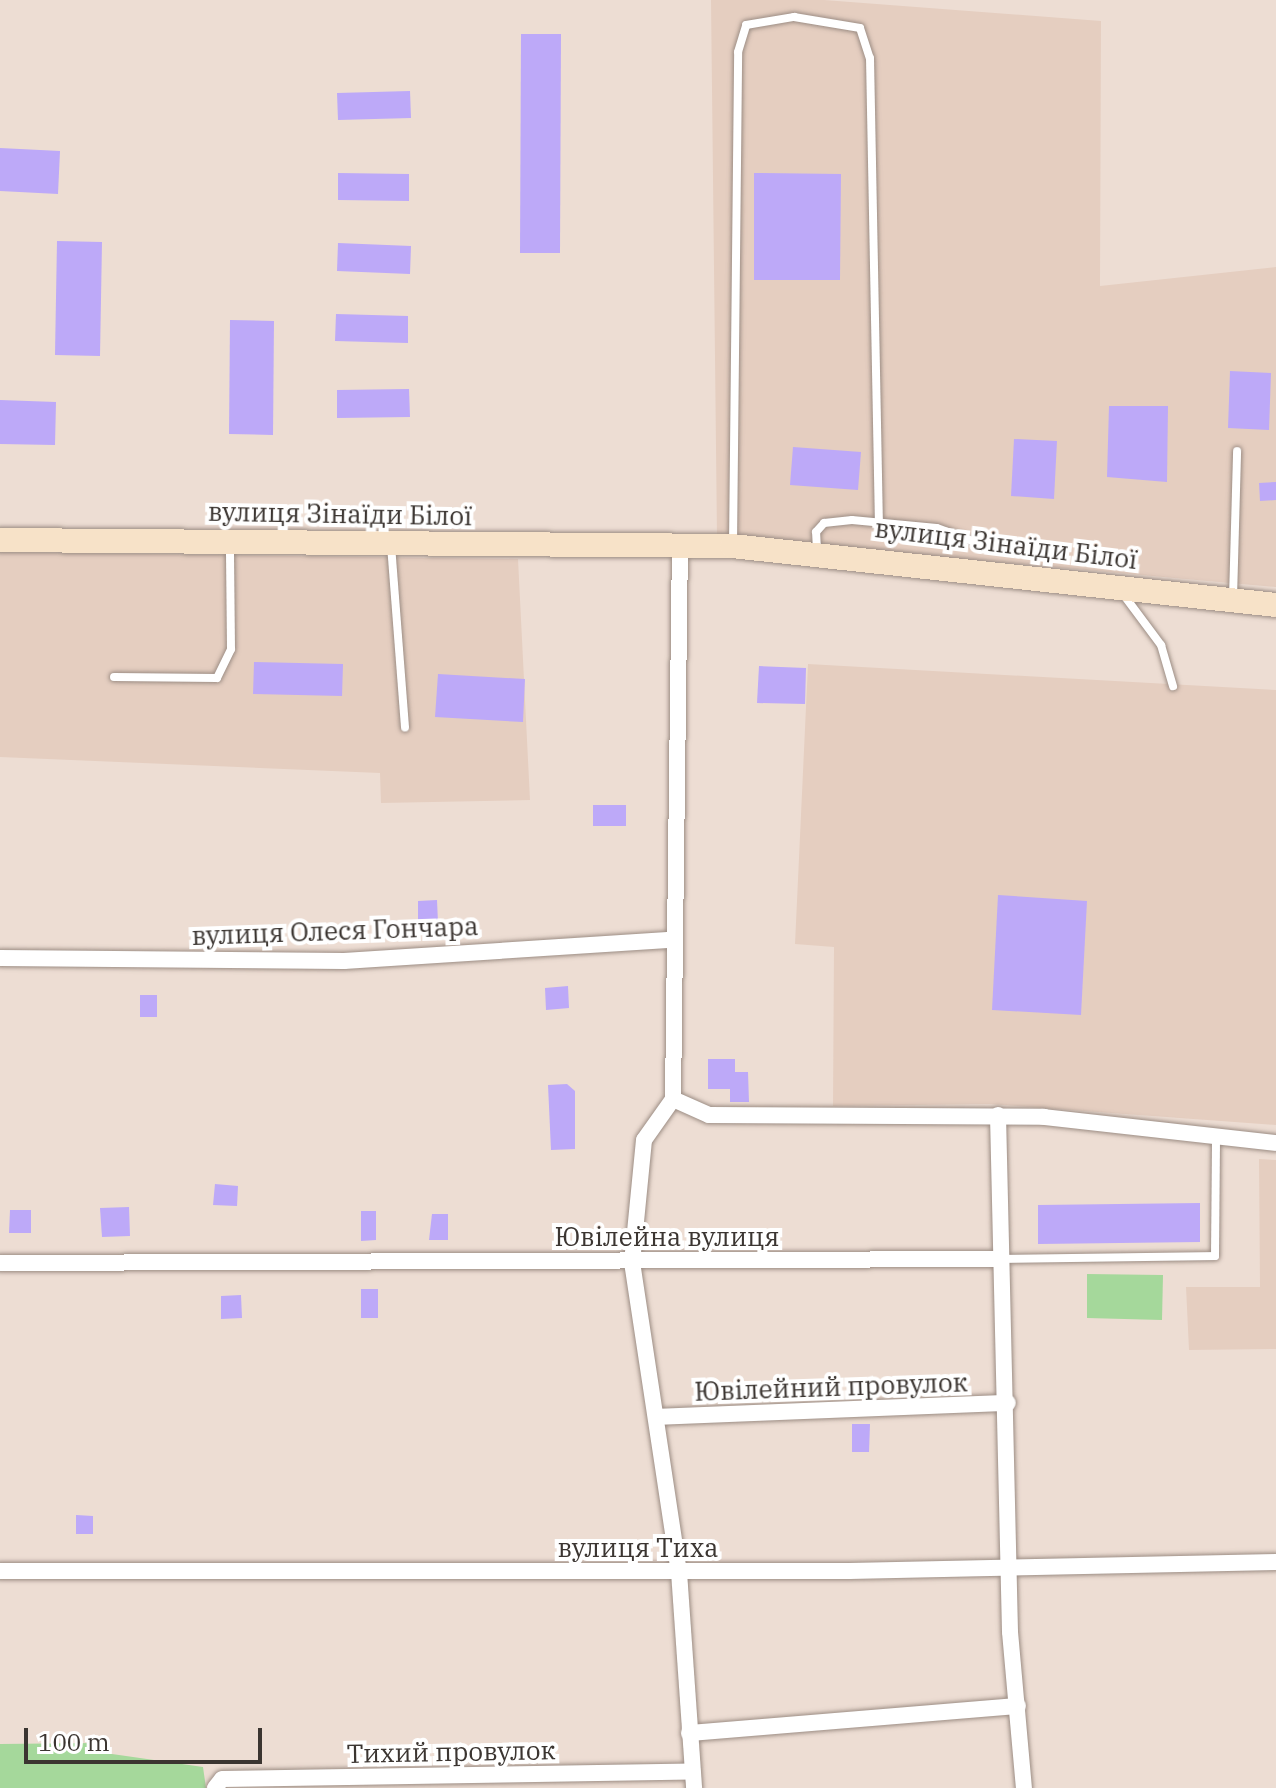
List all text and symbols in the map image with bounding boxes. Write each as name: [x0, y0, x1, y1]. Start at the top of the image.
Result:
street label: вулиця Зінаїди Білої: [208, 496, 472, 532]
street label: вулиця Зінаїди Білої: [873, 512, 1139, 576]
street label: вулиця Олеся Гончара: [191, 910, 479, 952]
street label: Ювілейна вулиця: [554, 1221, 780, 1253]
street label: Ювілейний провулок: [694, 1367, 968, 1407]
street label: вулиця Тиха: [558, 1532, 718, 1564]
scale bar: [28, 1712, 266, 1762]
text: 100 m: [38, 1726, 110, 1758]
street label: Тихий провулок: [346, 1735, 556, 1769]

